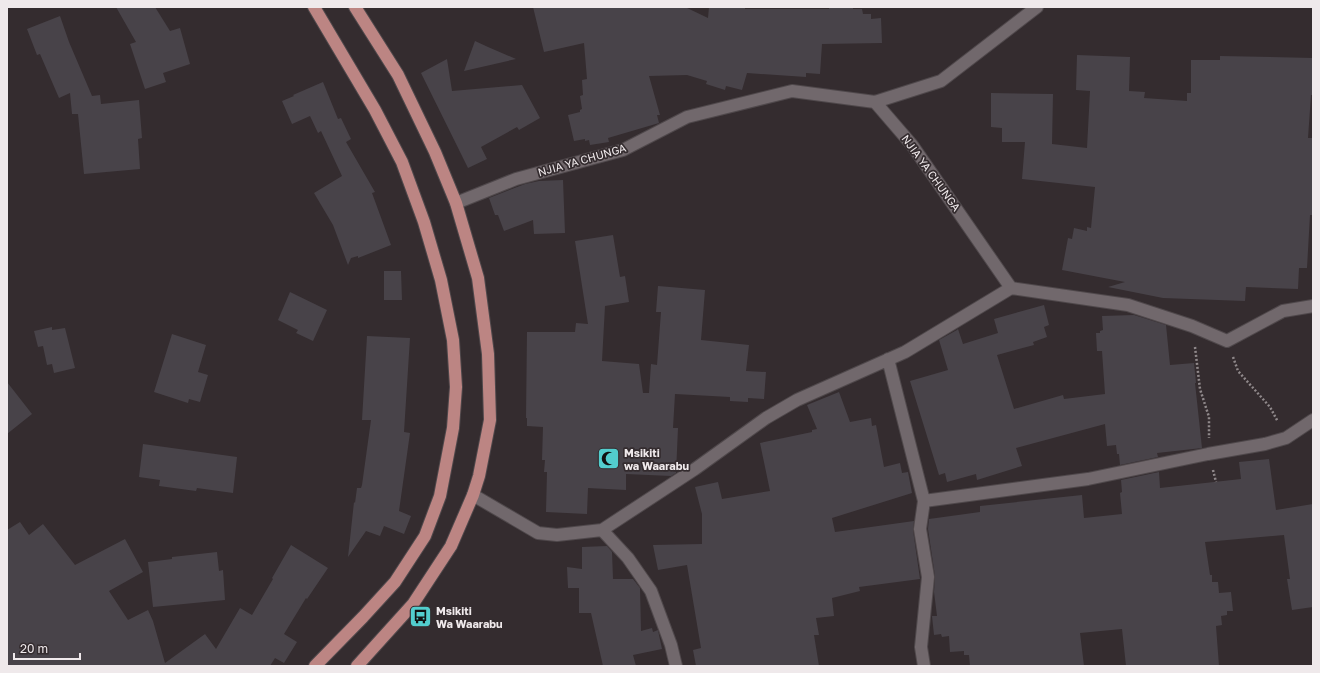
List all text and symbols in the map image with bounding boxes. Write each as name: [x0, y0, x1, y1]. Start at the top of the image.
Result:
street label: NJIA YA CHUNGA: [899, 132, 964, 214]
street label: NJIA YA CHUNGA: [536, 141, 628, 178]
mosque icon: Msikiti wa Waarabu: [595, 446, 621, 472]
place label: Msikiti wa Waarabu: [624, 446, 689, 472]
bus stop icon: Msikiti Wa Waarabu: [408, 604, 434, 630]
place label: Msikiti Wa Waarabu: [436, 604, 503, 630]
scale bar: [14, 635, 80, 661]
text: 20 m: [20, 641, 48, 656]

